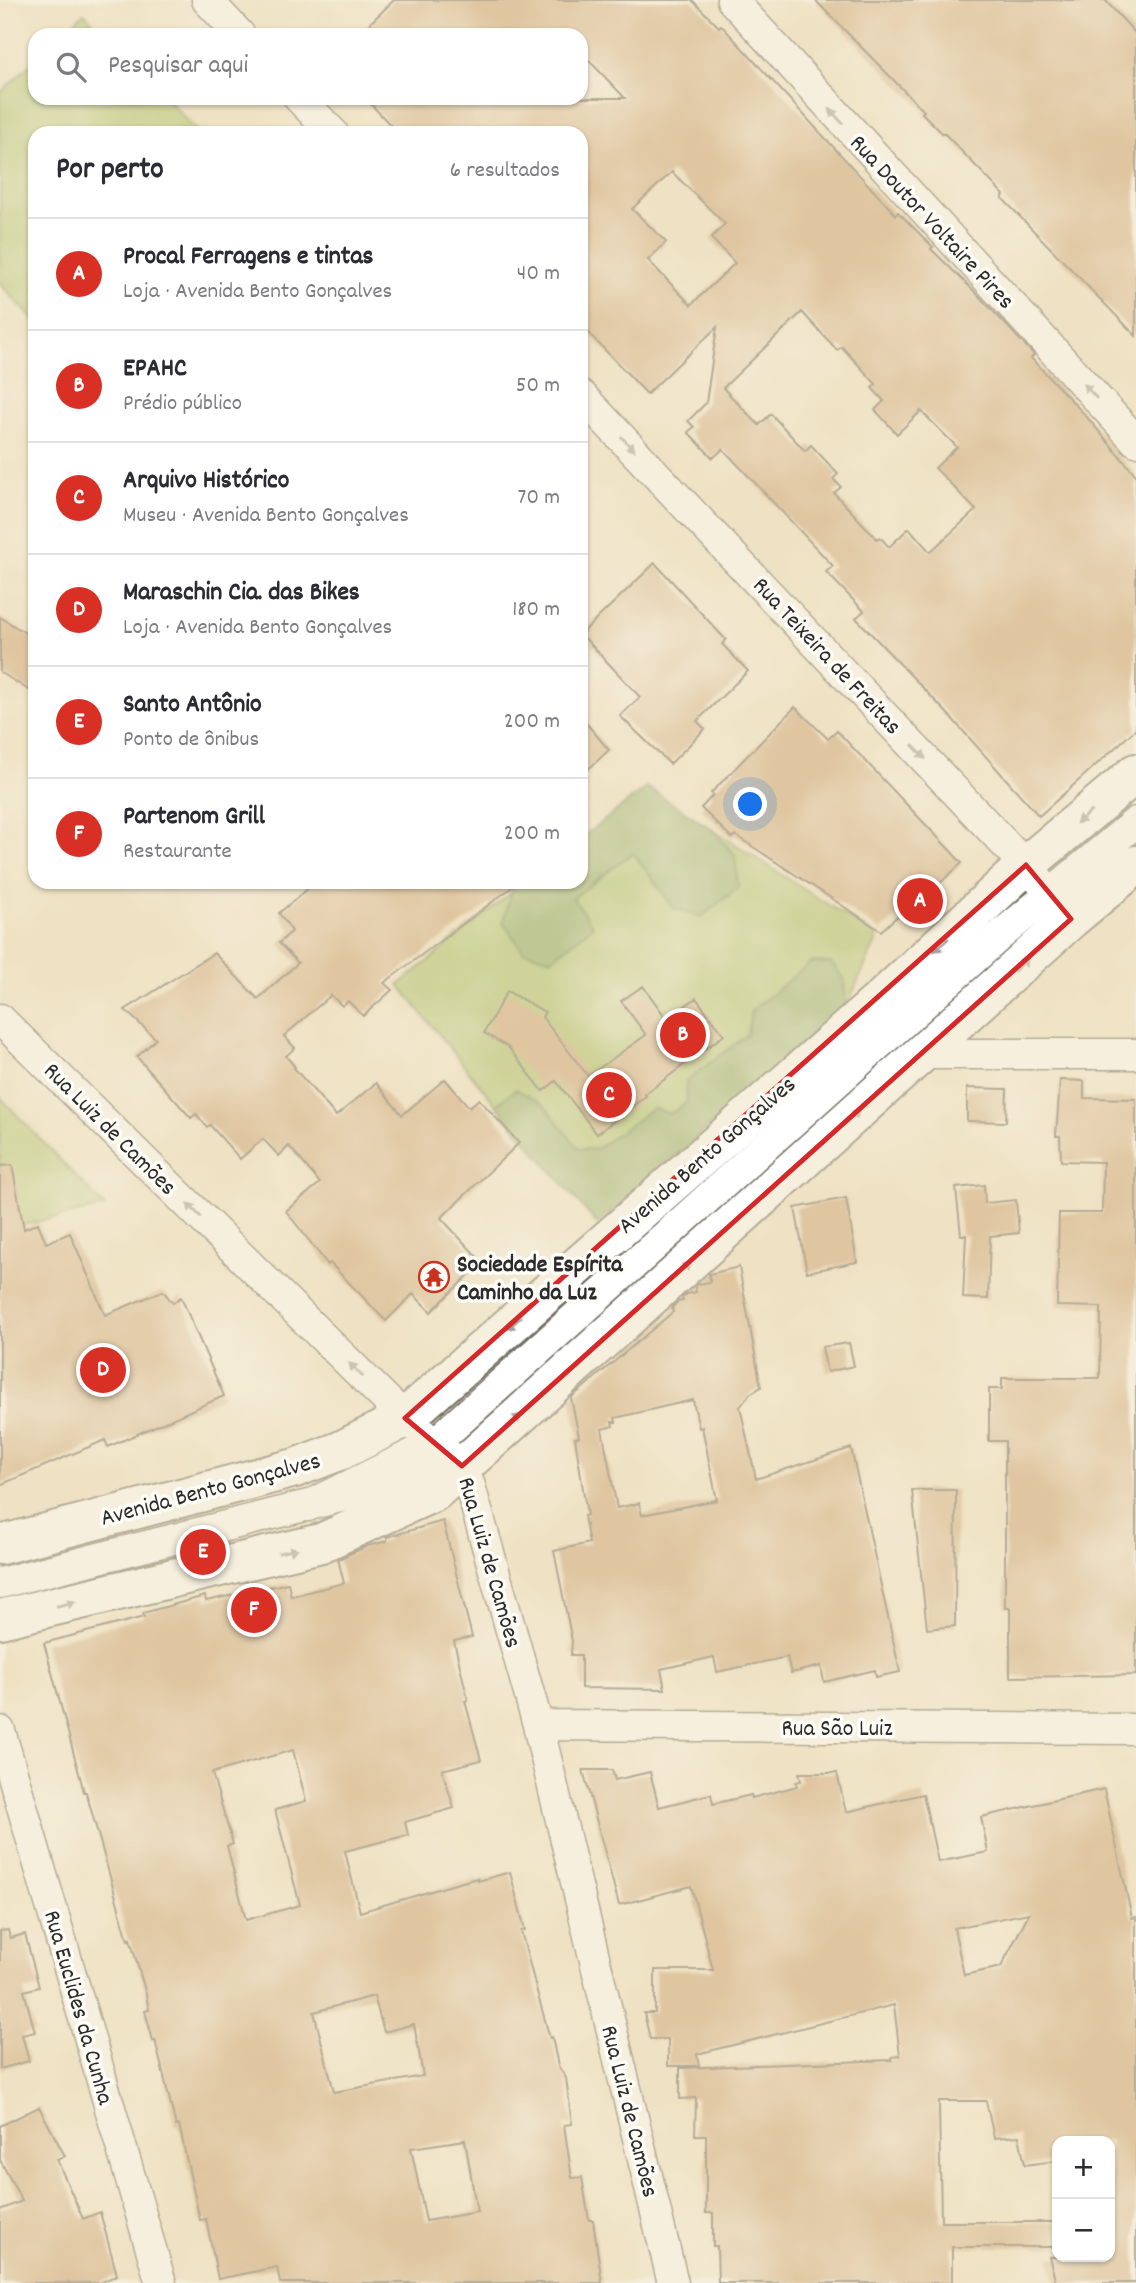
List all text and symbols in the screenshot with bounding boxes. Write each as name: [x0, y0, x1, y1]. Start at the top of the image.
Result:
search box: [28, 28, 588, 105]
icon: search: [52, 48, 90, 86]
text: Pesquisar aqui: [108, 48, 248, 85]
one-way arrow: [828, 108, 844, 125]
street label: Rua Doutor Voltaire Pires: [840, 128, 1021, 318]
text: Por perto: [56, 150, 164, 193]
text: 6 resultados: [450, 155, 560, 188]
text: Procal Ferragens e tintas: [123, 239, 374, 276]
text: A: [73, 258, 85, 291]
text: 40 m: [517, 258, 560, 291]
text: Loja · Avenida Bento Gonçalves: [123, 276, 392, 309]
text: EPAHC: [123, 351, 187, 388]
text: B: [74, 370, 84, 403]
text: 50 m: [516, 370, 560, 403]
one-way arrow: [1082, 383, 1098, 400]
text: Prédio público: [123, 388, 242, 421]
one-way arrow: [620, 435, 636, 453]
text: Arquivo Histórico: [123, 463, 289, 500]
text: C: [73, 482, 85, 515]
text: 70 m: [518, 482, 560, 515]
text: Museu · Avenida Bento Gonçalves: [123, 500, 409, 533]
street label: Rua Teixeira de Freitas: [743, 571, 908, 744]
text: Maraschin Cia. das Bikes: [123, 575, 360, 612]
text: D: [73, 594, 85, 627]
text: 180 m: [512, 594, 560, 627]
text: Loja · Avenida Bento Gonçalves: [123, 612, 392, 645]
text: Santo Antônio: [123, 687, 262, 724]
text: E: [74, 706, 84, 739]
text: 200 m: [504, 706, 560, 739]
text: Ponto de ônibus: [123, 724, 259, 757]
one-way arrow: [911, 743, 927, 760]
your location: [733, 787, 767, 821]
text: Partenom Grill: [123, 799, 265, 836]
one-way arrow: [1075, 809, 1092, 824]
text: F: [74, 818, 84, 851]
text: 200 m: [504, 818, 560, 851]
text: Restaurante: [123, 836, 232, 869]
pin: A: [897, 875, 943, 927]
one-way arrow: [933, 936, 950, 952]
one-way arrow: [1012, 957, 1029, 973]
pin: B: [660, 1009, 706, 1061]
street label: Rua Luiz de Camões: [35, 1056, 183, 1204]
pin: C: [586, 1069, 632, 1121]
street label: Avenida Bento Gonçalves: [611, 1069, 805, 1243]
one-way arrow: [843, 1109, 861, 1125]
one-way arrow: [186, 1203, 203, 1219]
place label: Sociedade Espírita Caminho da Luz: [457, 1249, 623, 1311]
temple icon: Sociedade Espírita Caminho da Luz: [417, 1260, 451, 1294]
one-way arrow: [674, 1261, 692, 1277]
one-way arrow: [505, 1315, 523, 1331]
pin: D: [80, 1344, 126, 1396]
one-way arrow: [348, 1363, 365, 1379]
one-way arrow: [505, 1414, 522, 1430]
street label: Avenida Bento Gonçalves: [97, 1445, 325, 1537]
street label: Rua Luiz de Camões: [447, 1473, 529, 1652]
pin: E: [180, 1526, 226, 1578]
one-way arrow: [277, 1545, 299, 1556]
pin: F: [231, 1584, 277, 1636]
one-way arrow: [55, 1598, 77, 1609]
street label: Rua São Luiz: [781, 1713, 893, 1747]
street label: Rua Euclides da Cunha: [33, 1907, 121, 2110]
street label: Rua Luiz de Camões: [590, 2022, 666, 2201]
map controls: [1052, 2136, 1115, 2262]
button: +: [1052, 2136, 1115, 2199]
button: −: [1052, 2199, 1115, 2262]

